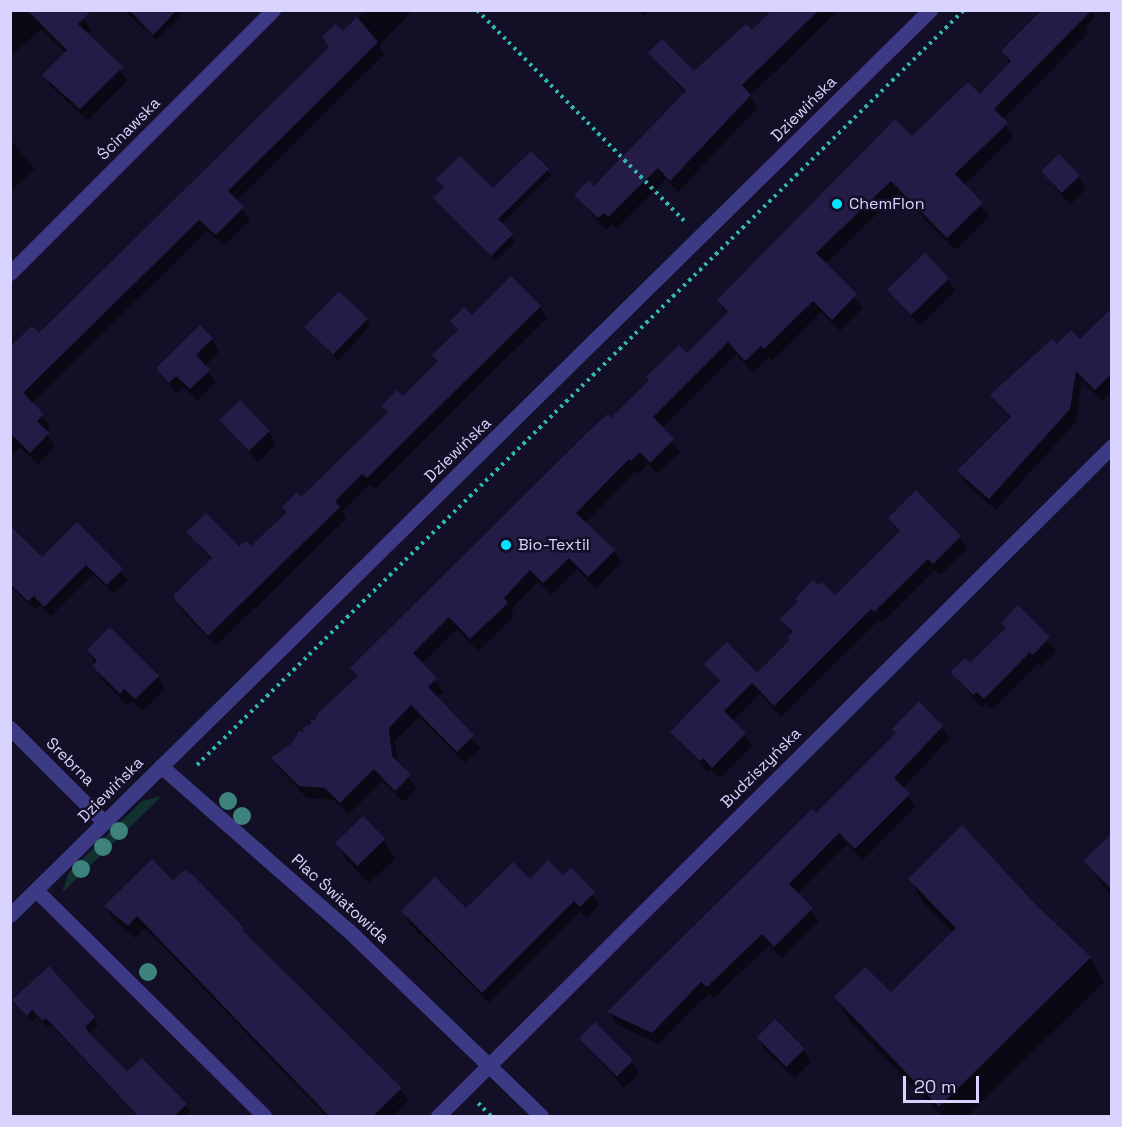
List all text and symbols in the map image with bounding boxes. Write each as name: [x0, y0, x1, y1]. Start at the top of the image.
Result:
street label: Dziewińska: [767, 72, 841, 146]
street label: Ścinawska: [94, 94, 164, 164]
place label: ChemFlon: [849, 194, 925, 214]
marker: ChemFlon: [830, 197, 844, 211]
street label: Dziewińska: [421, 414, 495, 486]
place label: Bio-Textil: [518, 535, 590, 555]
marker: Bio-Textil: [499, 538, 513, 552]
street label: Budziszyńska: [717, 724, 805, 812]
street label: Srebrna: [42, 734, 98, 790]
street label: Dziewińska: [74, 753, 148, 827]
street label: Plac Światowida: [287, 850, 393, 948]
scale bar: [906, 1064, 982, 1102]
text: 20 m: [914, 1075, 957, 1098]

